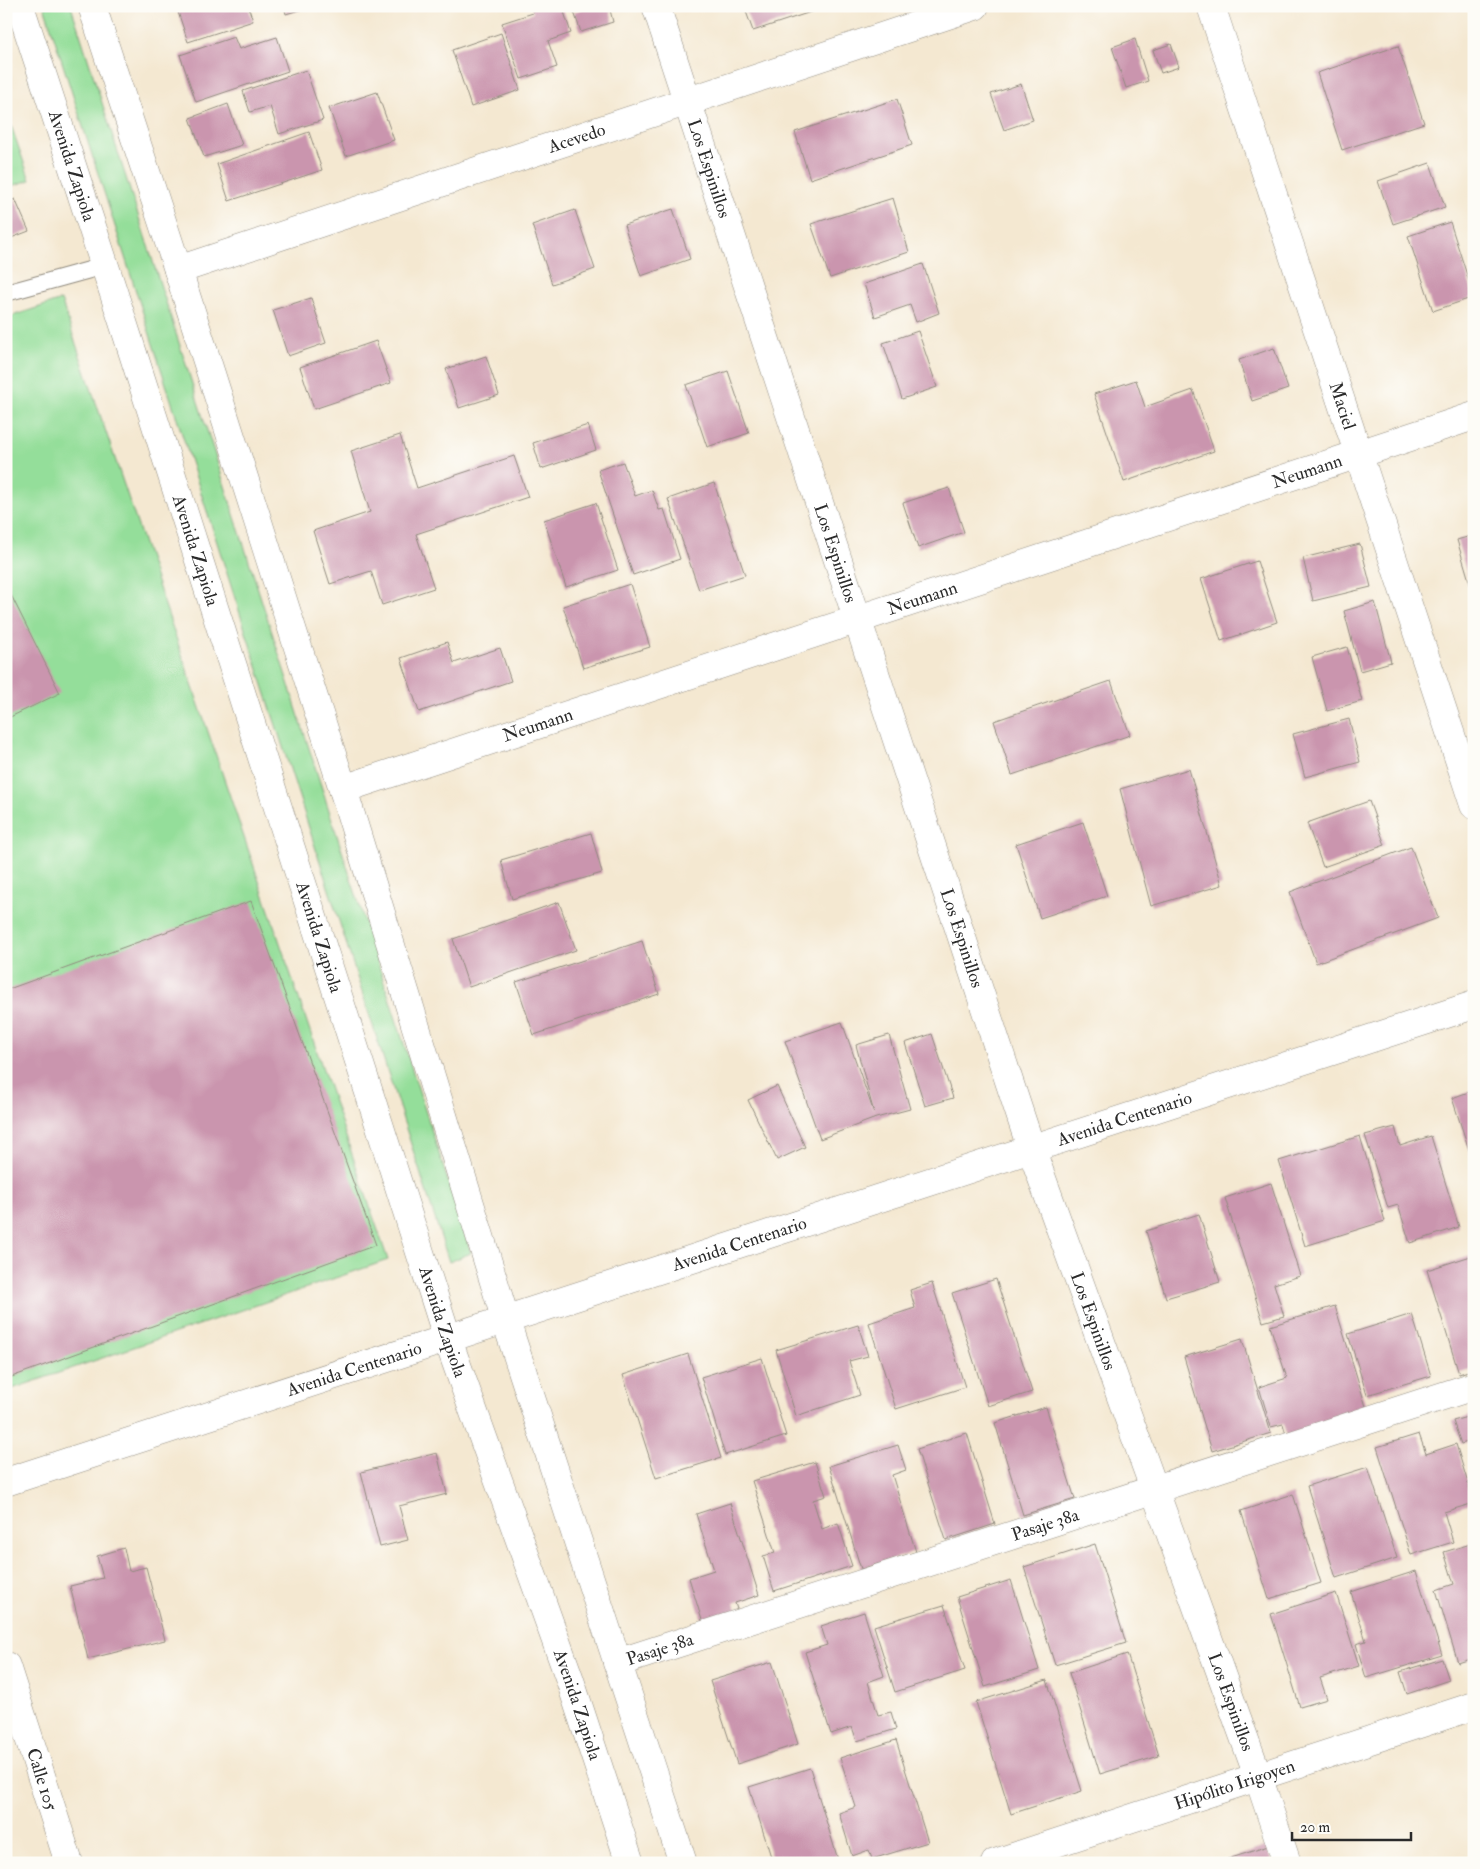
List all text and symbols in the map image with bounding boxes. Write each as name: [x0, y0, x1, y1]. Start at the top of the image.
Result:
street label: Avenida Zapiola: [42, 106, 101, 225]
street label: Los Espinillos: [682, 116, 736, 221]
street label: Acevedo: [544, 118, 609, 159]
street label: Maciel: [1324, 379, 1361, 433]
street label: Neumann: [1269, 449, 1345, 494]
street label: Avenida Zapiola: [167, 491, 224, 610]
street label: Los Espinillos: [808, 501, 862, 606]
street label: Neumann: [884, 576, 961, 621]
street label: Neumann: [500, 703, 576, 748]
street label: Avenida Zapiola: [290, 878, 348, 996]
street label: Los Espinillos: [935, 886, 989, 991]
street label: Avenida Centenario: [1053, 1086, 1195, 1152]
street label: Avenida Centenario: [668, 1212, 810, 1277]
street label: Avenida Zapiola: [413, 1263, 472, 1381]
street label: Los Espinillos: [1065, 1269, 1121, 1373]
street label: Avenida Centenario: [283, 1337, 425, 1402]
street label: Pasaje 38a: [1009, 1503, 1082, 1547]
street label: Pasaje 38a: [623, 1628, 697, 1671]
street label: Avenida Zapiola: [548, 1645, 607, 1764]
street label: Los Espinillos: [1202, 1650, 1259, 1754]
street label: Calle 105: [21, 1745, 63, 1814]
street label: Hipólito Irigoyen: [1171, 1754, 1298, 1815]
scale bar: [1292, 1809, 1411, 1841]
text: 20 m: [1300, 1818, 1330, 1837]

